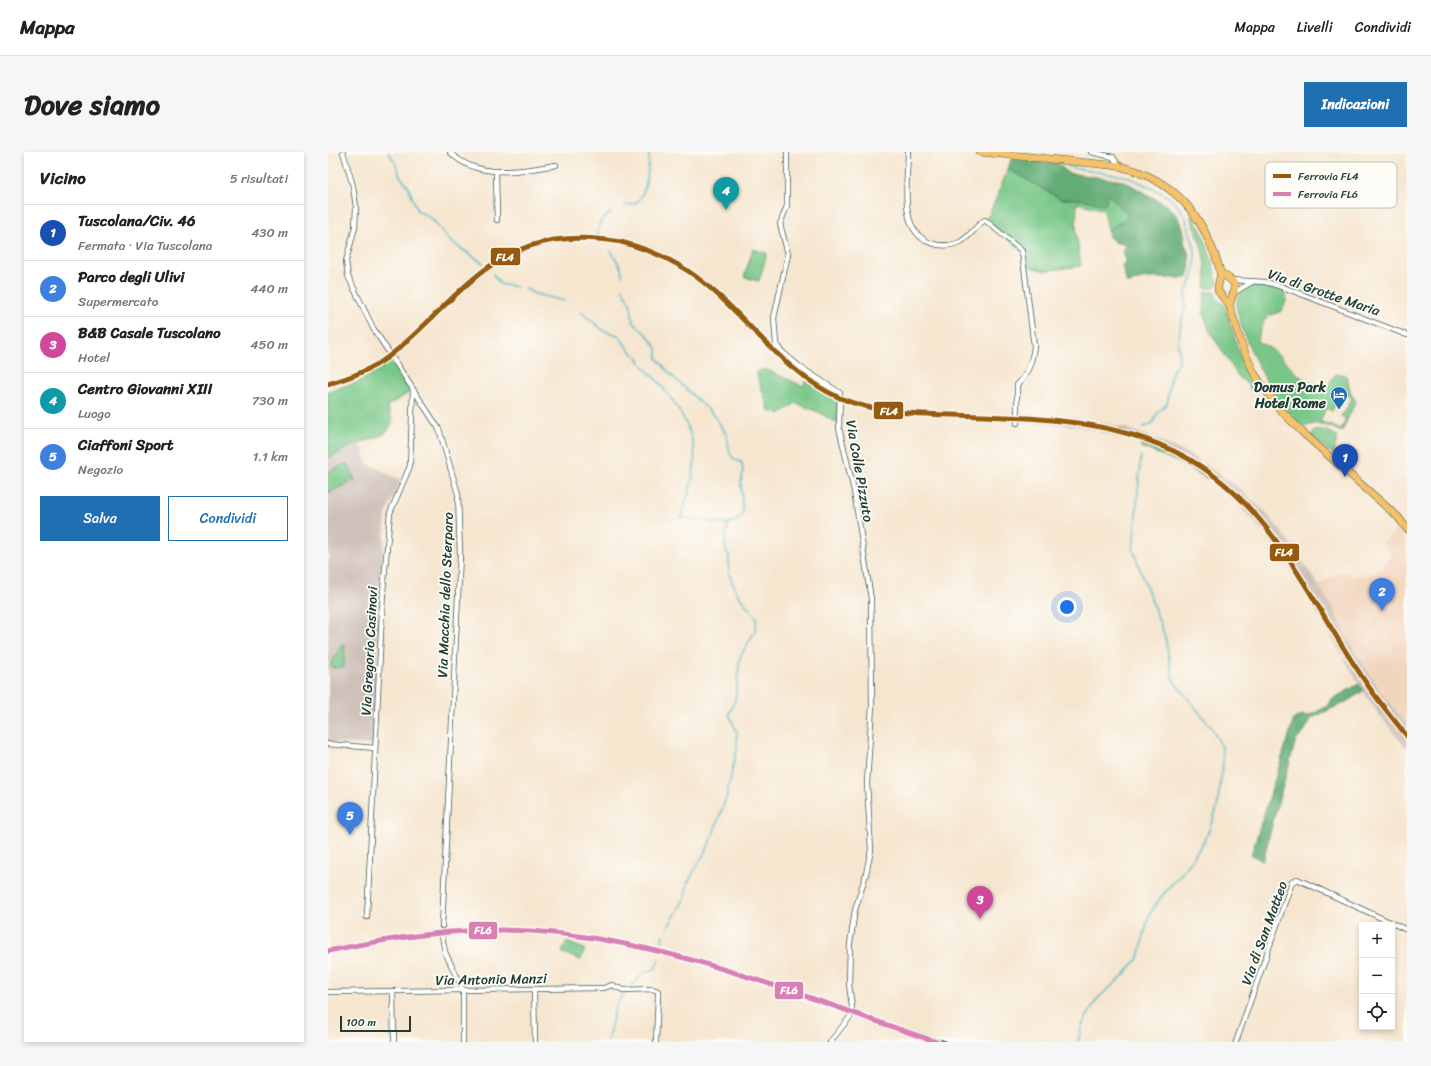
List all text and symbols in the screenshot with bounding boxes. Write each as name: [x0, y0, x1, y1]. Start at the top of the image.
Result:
text: Mappa: [20, 11, 75, 44]
text: Mappa: [1235, 15, 1275, 40]
text: Livelli: [1297, 15, 1333, 40]
text: Condividi: [1355, 15, 1411, 40]
text: Dove siamo: [24, 80, 160, 129]
button: Indicazioni: [1304, 82, 1407, 127]
legend: [1265, 162, 1397, 208]
text: Vicino: [40, 163, 86, 193]
text: 5 risultati: [230, 167, 288, 190]
text: Ferrovia FL4: [1298, 167, 1359, 186]
pin: 4: [713, 177, 739, 210]
text: Ferrovia FL6: [1298, 185, 1358, 204]
text: Tuscolana/Civ. 46: [78, 208, 196, 234]
text: 1: [50, 221, 56, 244]
text: 430 m: [251, 221, 288, 244]
text: Fermata · Via Tuscolana: [78, 234, 212, 257]
line badge: FL4: [490, 247, 521, 266]
text: FL4: [495, 248, 514, 267]
street label: Via di Grotte Maria: [1264, 262, 1384, 324]
text: Parco degli Ulivi: [78, 264, 184, 290]
text: 2: [49, 277, 57, 300]
text: 440 m: [250, 277, 288, 300]
text: Supermercato: [78, 290, 158, 313]
text: B&B Casale Tuscolano: [78, 320, 221, 346]
text: 3: [49, 333, 57, 356]
text: 450 m: [250, 333, 288, 356]
text: Hotel: [78, 346, 110, 369]
place label: Domus Park Hotel Rome: [1254, 375, 1327, 416]
text: Centro Giovanni XIII: [78, 376, 212, 402]
hotel icon: Domus Park Hotel Rome: [1329, 385, 1349, 410]
text: 4: [49, 389, 57, 412]
text: 730 m: [252, 389, 288, 412]
line badge: FL4: [873, 401, 904, 420]
text: Luogo: [78, 402, 111, 425]
text: FL4: [879, 402, 898, 421]
street label: Via Colle Pizzuto: [838, 418, 881, 524]
text: Ciaffoni Sport: [78, 432, 174, 458]
pin: 1: [1332, 444, 1358, 477]
text: 5: [49, 445, 57, 468]
text: 1.1 km: [253, 445, 288, 468]
text: Negozio: [78, 458, 123, 481]
button: Salva: [40, 496, 160, 541]
button: Condividi: [168, 496, 288, 541]
street label: Via Macchia dello Sterparo: [430, 512, 461, 678]
line badge: FL4: [1269, 543, 1300, 562]
text: FL4: [1274, 543, 1293, 562]
pin: 2: [1369, 578, 1395, 611]
street label: Via Gregorio Casinovi: [354, 585, 385, 716]
your location: [1057, 597, 1077, 617]
pin: 5: [337, 802, 363, 835]
street label: Via di San Matteo: [1234, 878, 1295, 989]
pin: 3: [967, 886, 993, 919]
line badge: FL6: [468, 921, 498, 940]
text: FL6: [473, 921, 492, 940]
map controls: [1359, 922, 1395, 1030]
button: +: [1359, 922, 1395, 958]
button: −: [1359, 958, 1395, 994]
street label: Via Antonio Manzi: [435, 966, 548, 993]
line badge: FL6: [774, 981, 804, 1000]
text: FL6: [779, 981, 798, 1000]
button: locate: [1359, 994, 1395, 1030]
text: 100 m: [346, 1013, 376, 1032]
scale bar: [340, 1014, 411, 1033]

